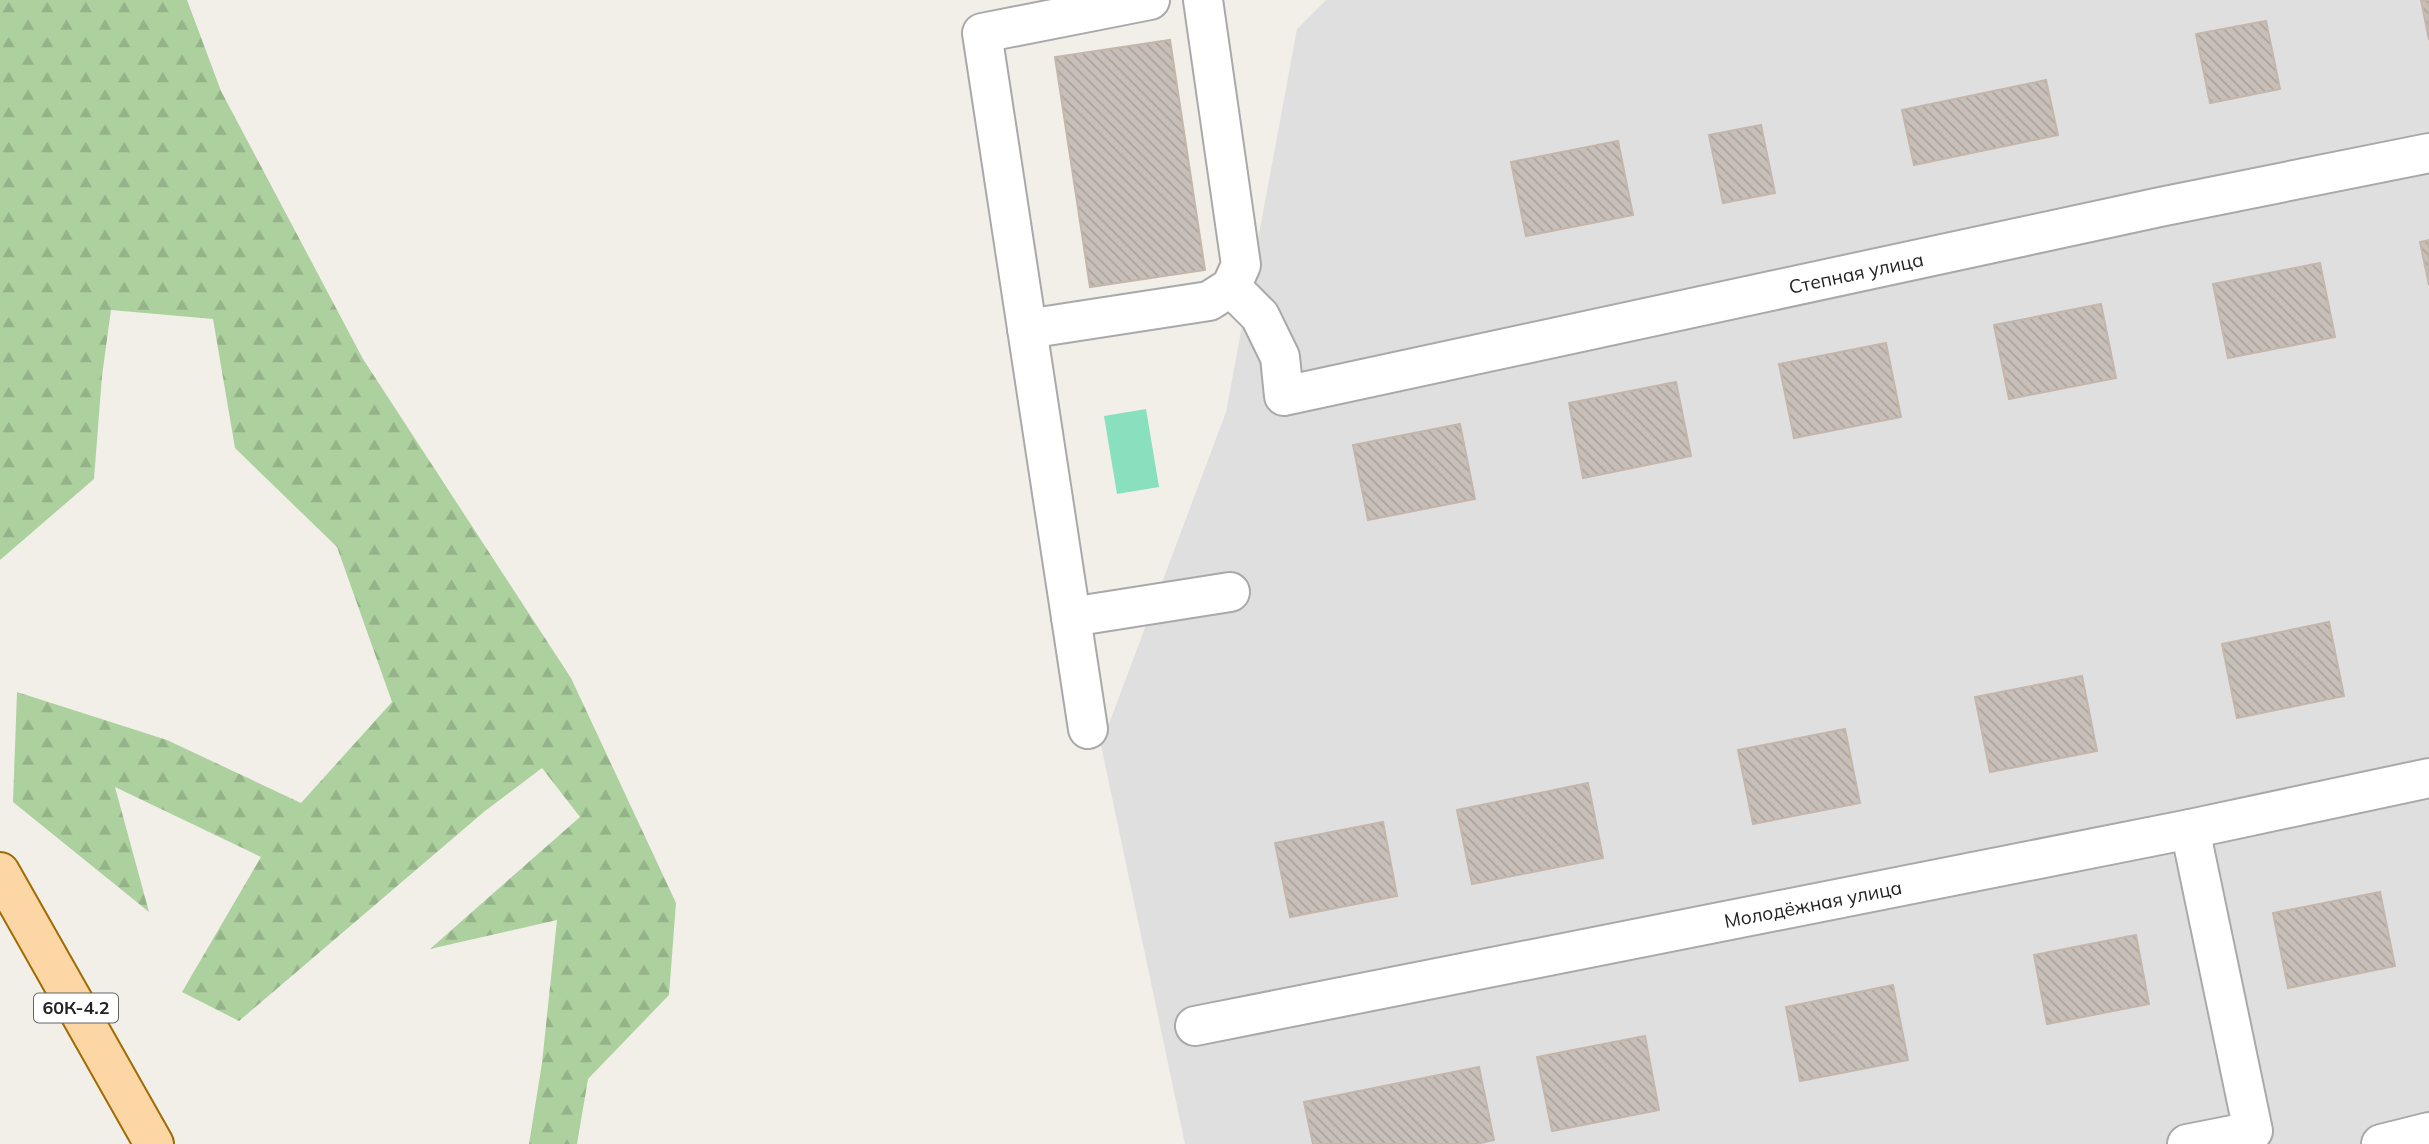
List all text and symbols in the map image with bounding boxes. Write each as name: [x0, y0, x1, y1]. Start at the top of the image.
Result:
street label: Степная улица: [1786, 247, 1926, 299]
street label: Молодёжная улица: [1722, 875, 1904, 933]
road number: 60К-4.2: [34, 993, 118, 1023]

